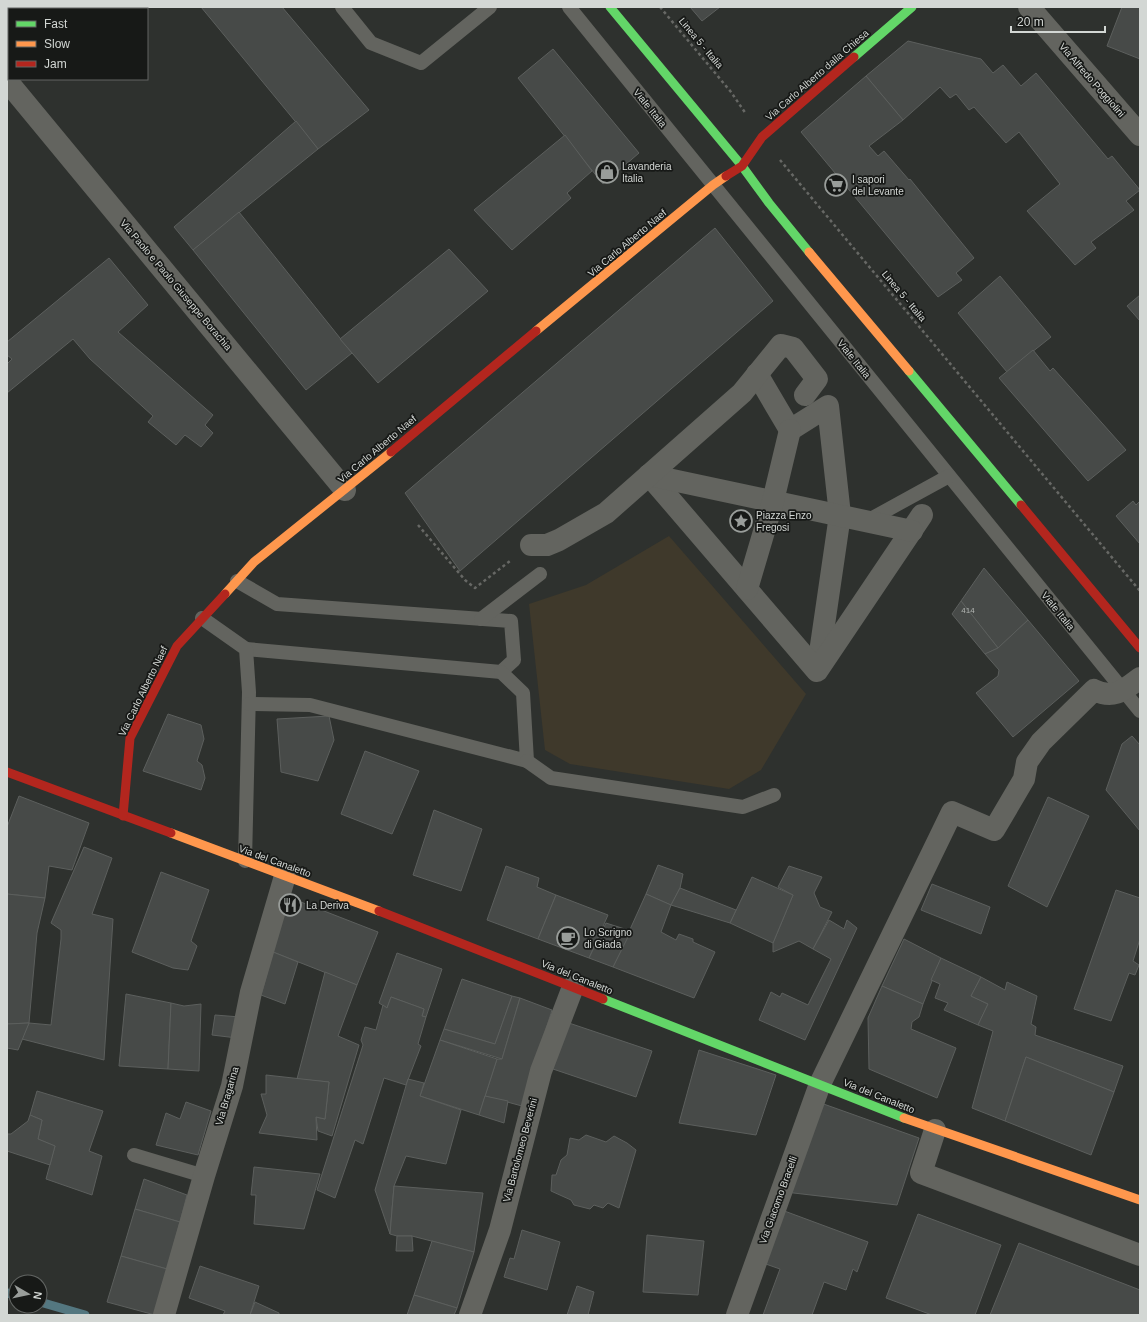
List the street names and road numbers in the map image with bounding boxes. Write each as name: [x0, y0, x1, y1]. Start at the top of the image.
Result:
street label: Linea 5 - Italia: [677, 15, 726, 71]
street label: Via Carlo Alberto dalla Chiesa: [763, 27, 871, 123]
street label: Via Alfredo Poggiolini: [1057, 41, 1127, 119]
street label: Viale Italia: [631, 87, 669, 130]
street label: Via Carlo Alberto Naef: [586, 207, 669, 279]
street label: Via Paolo e Paolo Giuseppe Borachia: [118, 217, 234, 353]
street label: Linea 5 - Italia: [880, 268, 929, 324]
street label: Viale Italia: [835, 338, 873, 381]
street label: Via Carlo Alberto Naef: [336, 413, 419, 485]
street label: Viale Italia: [1039, 590, 1077, 633]
street label: Via Carlo Alberto Naef: [116, 644, 170, 738]
street label: Via del Canaletto: [237, 843, 313, 879]
street label: Via del Canaletto: [540, 958, 615, 996]
street label: Via Bragarina: [213, 1065, 241, 1127]
street label: Via del Canaletto: [842, 1077, 917, 1115]
street label: Via Bartolomeo Beverini: [501, 1097, 539, 1203]
street label: Via Giacomo Bracelli: [757, 1155, 799, 1245]

